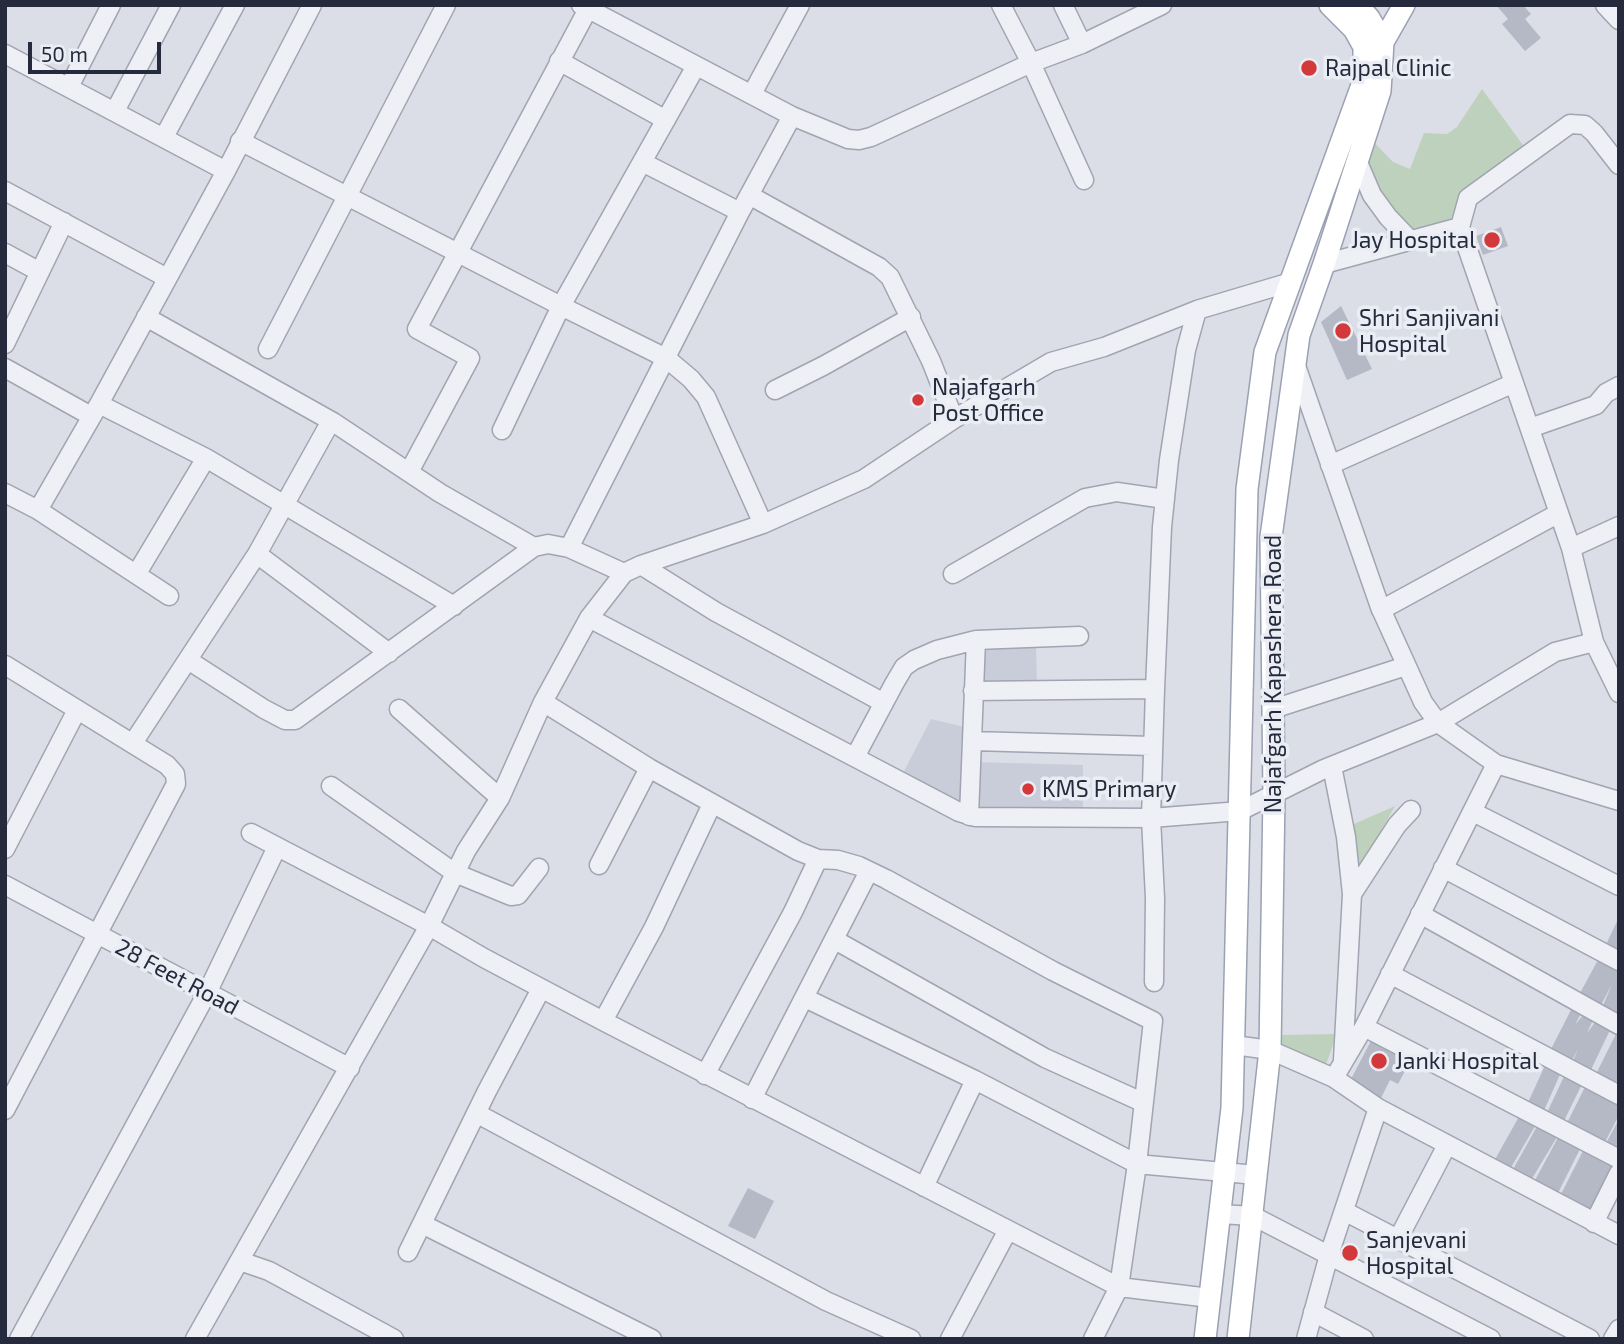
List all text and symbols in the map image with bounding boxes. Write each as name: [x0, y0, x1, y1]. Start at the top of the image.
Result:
scale bar: [32, 28, 164, 72]
text: 50 m: [41, 41, 88, 66]
place label: Rajpal Clinic: [1325, 54, 1451, 82]
marker: Rajpal Clinic: [1299, 58, 1319, 78]
place label: Jay Hospital: [1351, 226, 1476, 254]
marker: Jay Hospital: [1482, 230, 1502, 250]
place label: Shri Sanjivani Hospital: [1359, 304, 1499, 358]
marker: Shri Sanjivani Hospital: [1333, 321, 1353, 341]
place label: Najafgarh Post Office: [932, 373, 1044, 427]
marker: Najafgarh Post Office: [910, 392, 926, 408]
street label: Najafgarh Kapashera Road: [1259, 535, 1287, 813]
place label: KMS Primary: [1042, 775, 1176, 803]
marker: KMS Primary: [1020, 781, 1036, 797]
street label: 28 Feet Road: [111, 933, 243, 1021]
place label: Janki Hospital: [1395, 1047, 1539, 1075]
marker: Janki Hospital: [1369, 1051, 1389, 1071]
place label: Sanjevani Hospital: [1366, 1226, 1467, 1280]
marker: Sanjevani Hospital: [1340, 1243, 1360, 1263]

